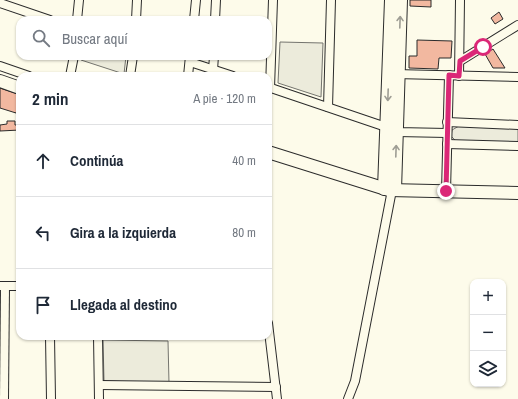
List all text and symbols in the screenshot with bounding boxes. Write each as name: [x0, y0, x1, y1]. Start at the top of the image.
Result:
search box: [16, 16, 272, 60]
one-way arrow: [396, 16, 404, 29]
icon: search: [30, 27, 52, 49]
text: Buscar aquí: [62, 28, 128, 49]
route start: [474, 38, 492, 56]
text: 2 min: [32, 87, 68, 110]
one-way arrow: [384, 88, 391, 101]
text: A pie · 120 m: [193, 90, 256, 107]
one-way arrow: [392, 145, 400, 158]
icon: ahead: [32, 150, 54, 172]
text: Continúa: [70, 150, 123, 171]
text: 40 m: [232, 152, 256, 169]
route end: [437, 182, 455, 200]
icon: left: [32, 222, 54, 244]
text: Gira a la izquierda: [70, 222, 176, 243]
text: 80 m: [232, 224, 256, 241]
map controls: [470, 279, 506, 387]
button: +: [470, 279, 506, 315]
icon: arrive: [32, 294, 54, 316]
text: Llegada al destino: [70, 294, 177, 315]
button: −: [470, 315, 506, 351]
button: layers: [470, 351, 506, 387]

